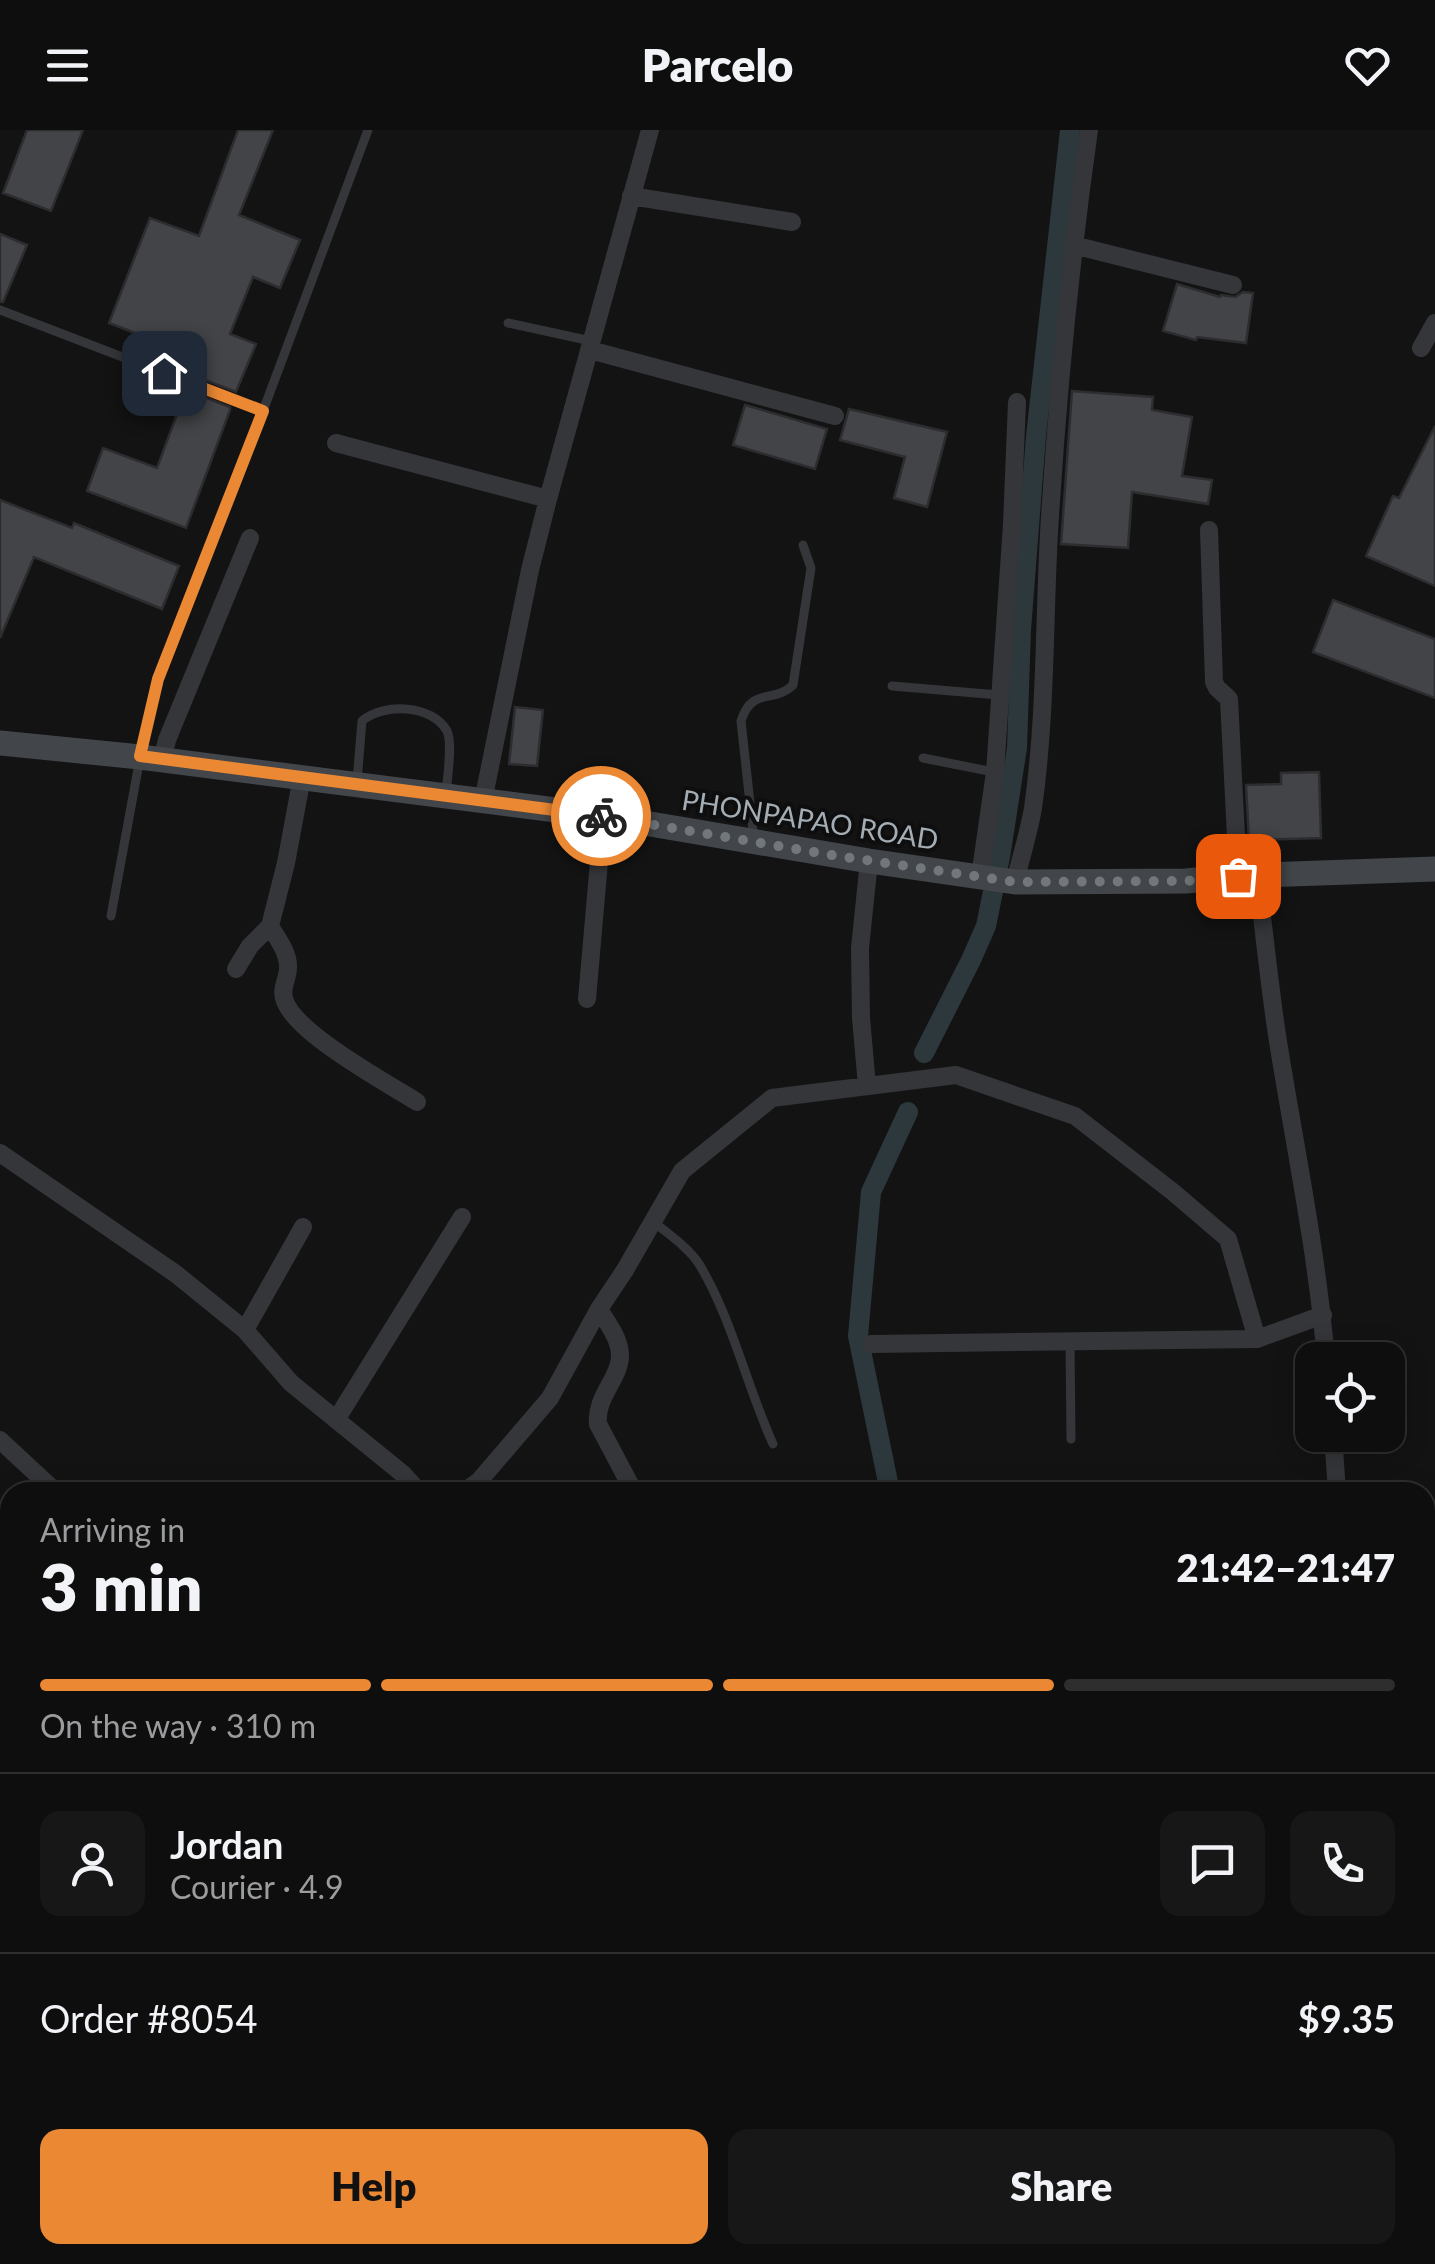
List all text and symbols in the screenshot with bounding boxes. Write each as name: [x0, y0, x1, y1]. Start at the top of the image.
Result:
icon: menu: [40, 38, 95, 93]
text: Parcelo: [642, 38, 793, 92]
icon: heart: [1340, 38, 1395, 93]
pin: [122, 331, 207, 416]
icon: home: [137, 346, 192, 401]
courier: [551, 766, 651, 866]
street label: PHONPAPAO ROAD: [679, 782, 941, 856]
icon: bike: [574, 789, 629, 844]
pin: [1196, 834, 1281, 919]
icon: bag: [1211, 849, 1266, 904]
map controls: [1295, 1342, 1405, 1452]
button: locate: [1295, 1342, 1405, 1452]
text: Arriving in: [40, 1510, 185, 1549]
text: 21:42–21:47: [1176, 1544, 1395, 1590]
text: 3 min: [40, 1547, 202, 1625]
text: On the way · 310 m: [40, 1706, 316, 1745]
button: person: [40, 1811, 145, 1916]
button: chat: [1160, 1811, 1265, 1916]
button: phone: [1290, 1811, 1395, 1916]
text: Jordan: [170, 1821, 283, 1867]
text: Courier · 4.9: [170, 1867, 344, 1906]
text: Order #8054: [40, 1995, 257, 2041]
text: $9.35: [1298, 1995, 1395, 2041]
button: Help: [40, 2129, 708, 2244]
button: Share: [728, 2129, 1395, 2244]

